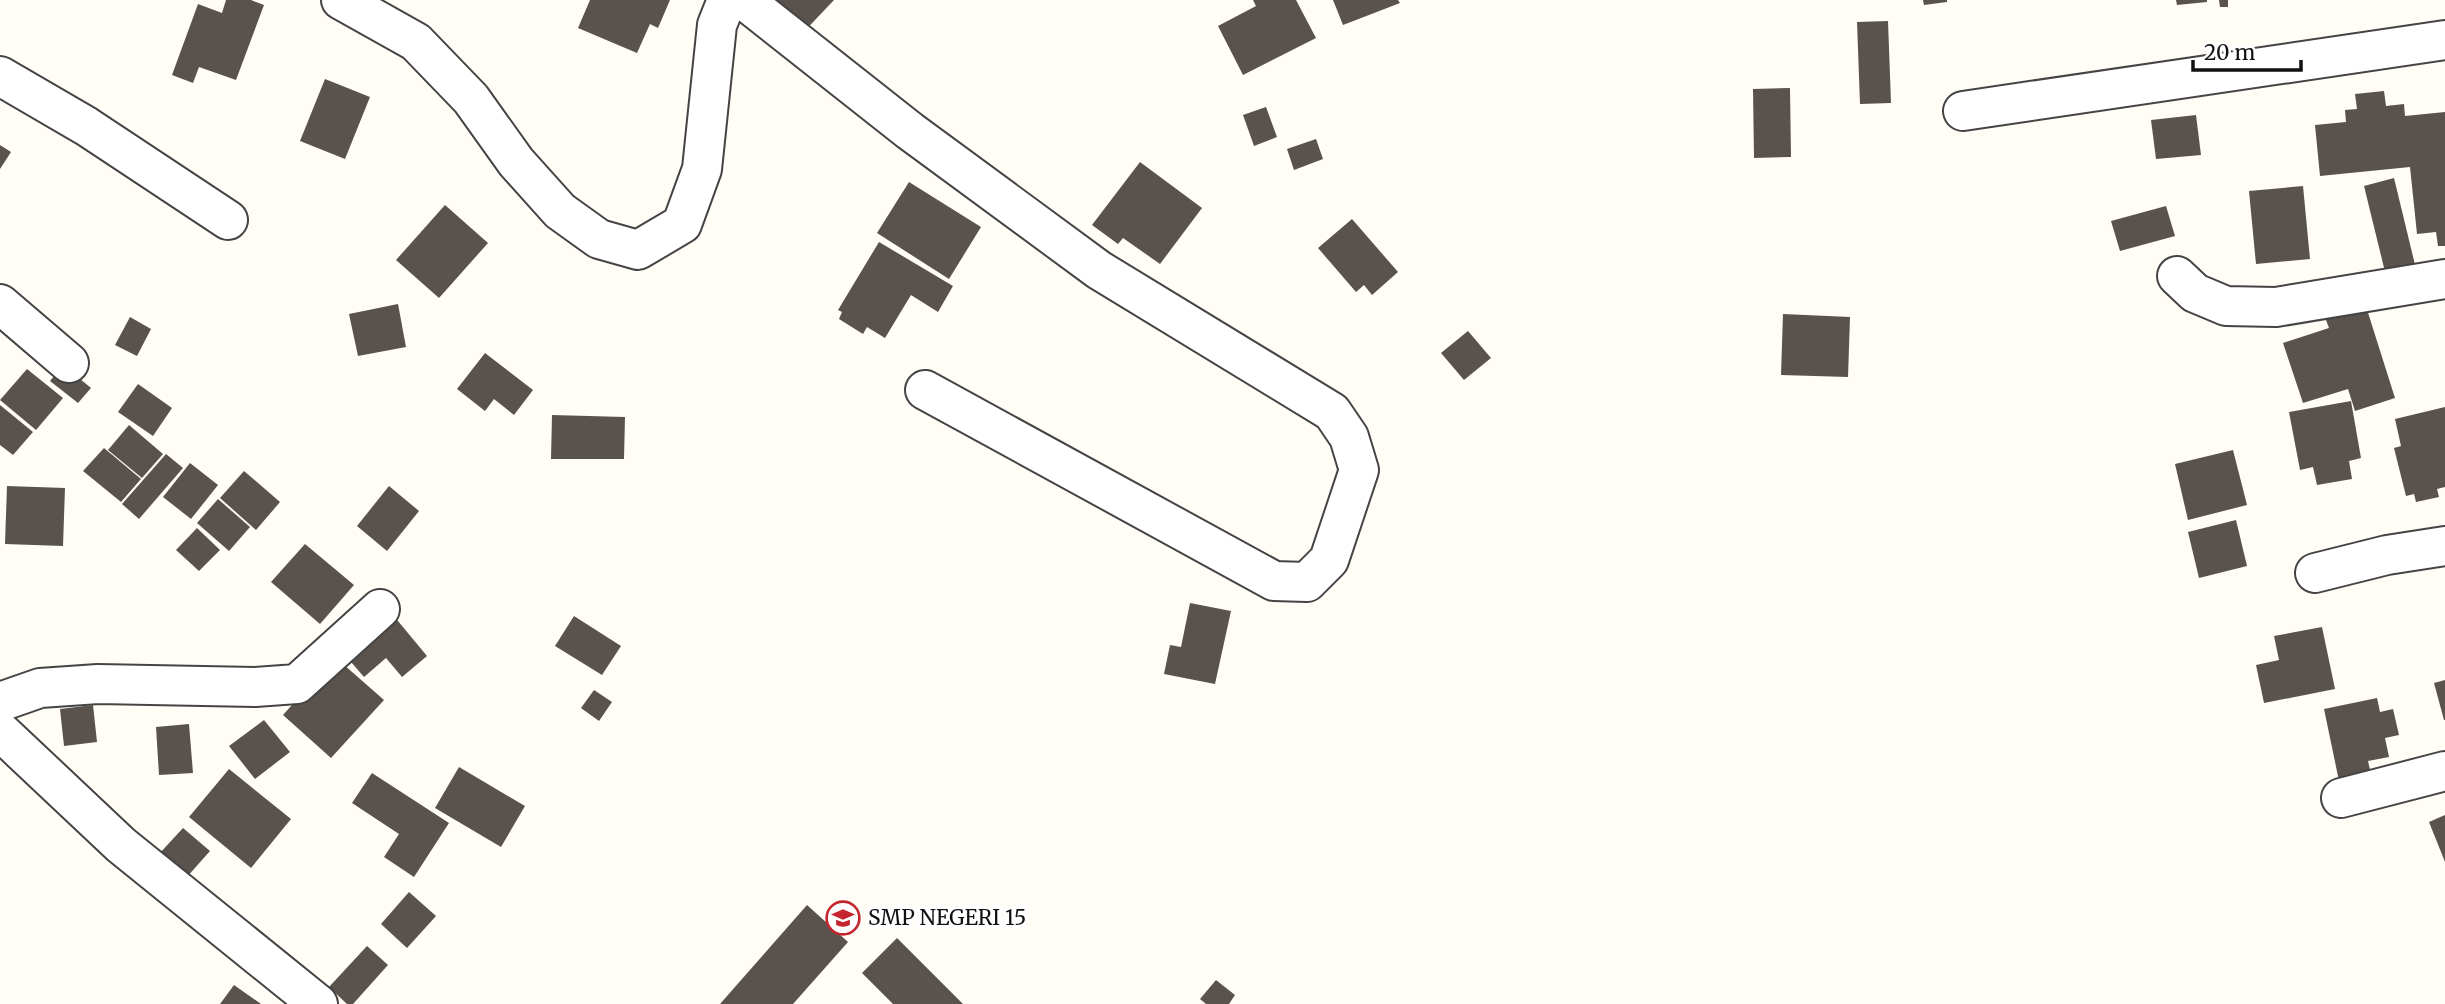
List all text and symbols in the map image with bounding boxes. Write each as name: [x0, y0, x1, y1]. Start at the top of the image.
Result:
scale bar: [2193, 28, 2302, 72]
text: 20 m: [2204, 39, 2256, 66]
school or university icon: SMP NEGERI 15: [824, 899, 862, 937]
place label: SMP NEGERI 15: [868, 904, 1026, 931]

